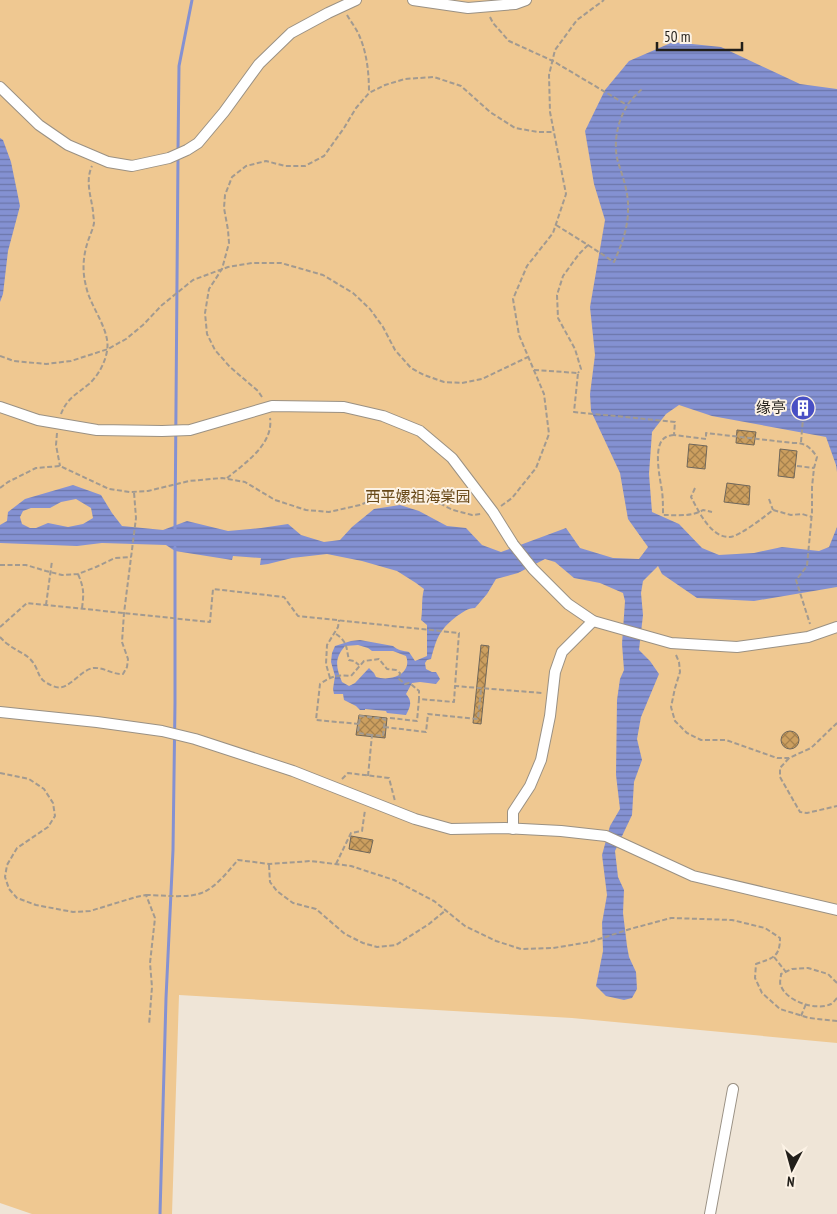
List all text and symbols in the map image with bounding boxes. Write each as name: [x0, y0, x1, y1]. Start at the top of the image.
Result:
scale bar: [657, 20, 742, 52]
text: 50 m: [664, 27, 690, 46]
building icon: 缘亭: [790, 395, 816, 421]
place label: 缘亭: [756, 398, 786, 417]
park label: 西平嫘祖海棠园: [365, 487, 471, 506]
north arrow: [767, 1144, 817, 1194]
text: N: [786, 1173, 795, 1191]

